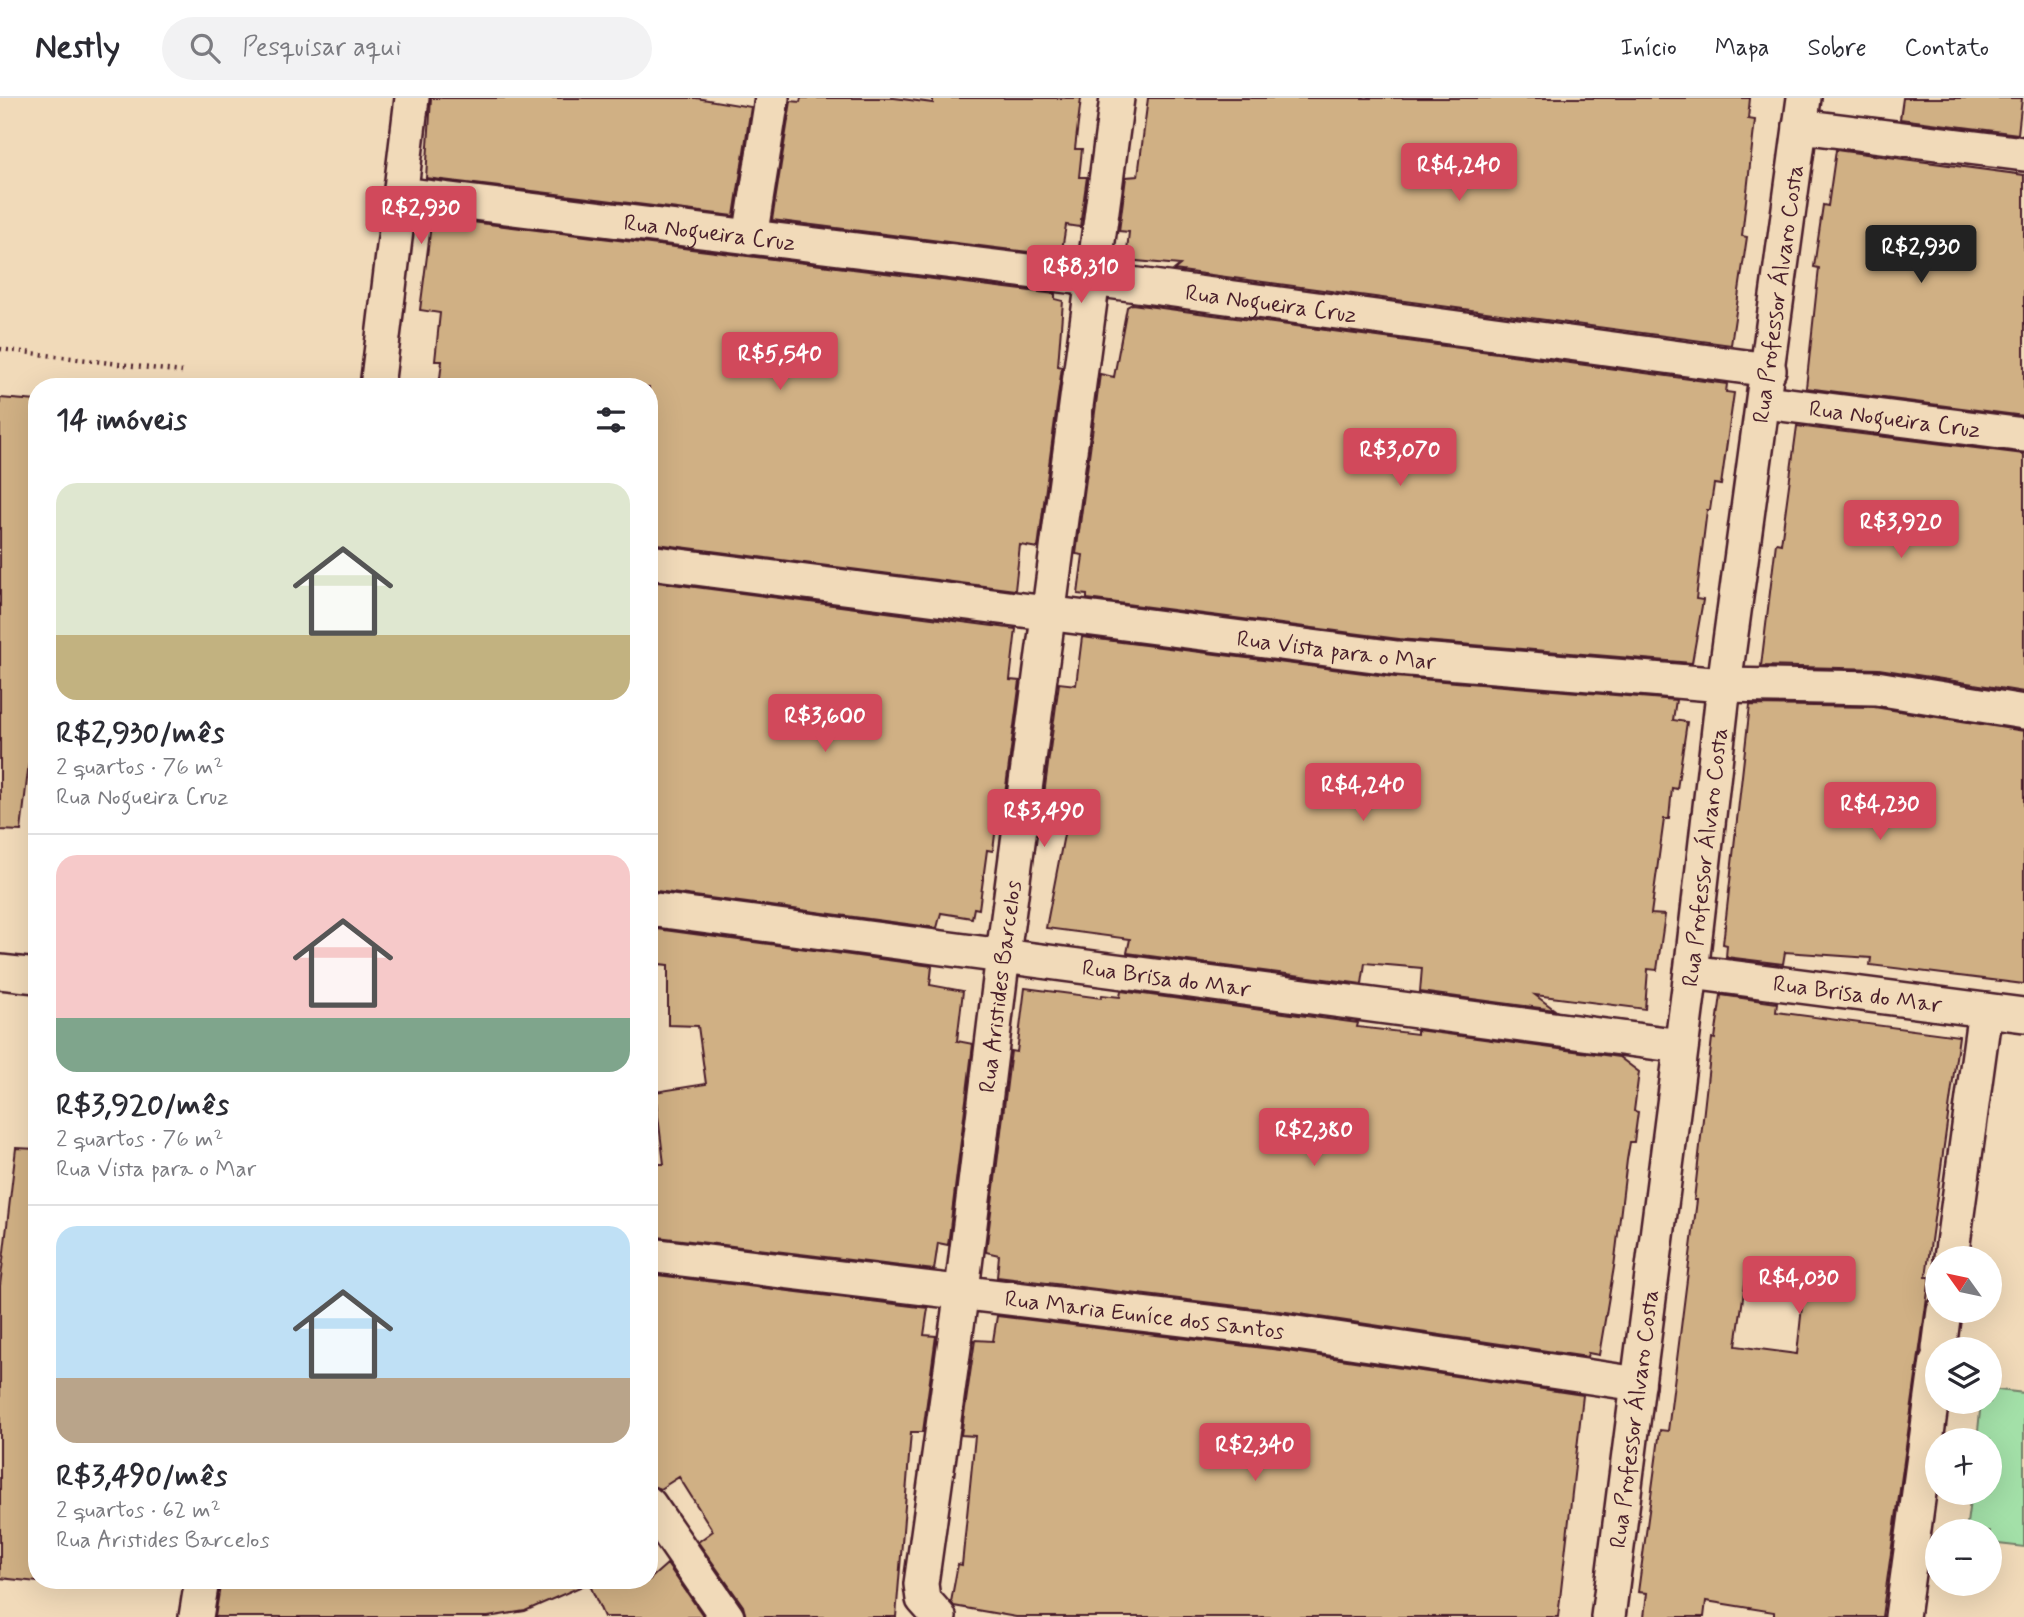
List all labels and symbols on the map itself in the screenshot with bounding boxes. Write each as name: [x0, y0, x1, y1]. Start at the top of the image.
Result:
pin: R$4,240: [1394, 144, 1524, 203]
street label: Rua Professor Álvaro Costa: [1747, 163, 1812, 425]
pin: R$2,930: [356, 186, 486, 246]
street label: Rua Nogueira Cruz: [622, 209, 797, 259]
pin: R$2,930: [1856, 226, 1986, 285]
pin: R$8,310: [1016, 246, 1146, 305]
street label: Rua Nogueira Cruz: [1183, 279, 1359, 331]
pin: R$5,540: [715, 332, 845, 392]
street label: Rua Nogueira Cruz: [1807, 395, 1982, 446]
pin: R$3,070: [1335, 428, 1465, 488]
pin: R$3,920: [1836, 500, 1966, 560]
street label: Rua Vista para o Mar: [1235, 625, 1437, 678]
pin: R$3,600: [760, 694, 890, 754]
street label: Rua Professor Álvaro Costa: [1676, 726, 1736, 989]
pin: R$4,240: [1298, 764, 1428, 823]
pin: R$4,230: [1815, 782, 1945, 842]
pin: R$3,490: [979, 790, 1109, 849]
street label: Rua Aristides Barcelos: [973, 879, 1030, 1094]
street label: Rua Brisa do Mar: [1080, 954, 1253, 1006]
street label: Rua Brisa do Mar: [1771, 970, 1944, 1021]
pin: R$2,380: [1249, 1108, 1379, 1168]
north arrow: [1925, 1246, 2002, 1323]
pin: R$4,030: [1734, 1256, 1864, 1316]
street label: Rua Maria Euníce dos Santos: [1003, 1285, 1285, 1348]
street label: Rua Professor Álvaro Costa: [1604, 1288, 1667, 1550]
pin: R$2,340: [1190, 1424, 1320, 1483]

